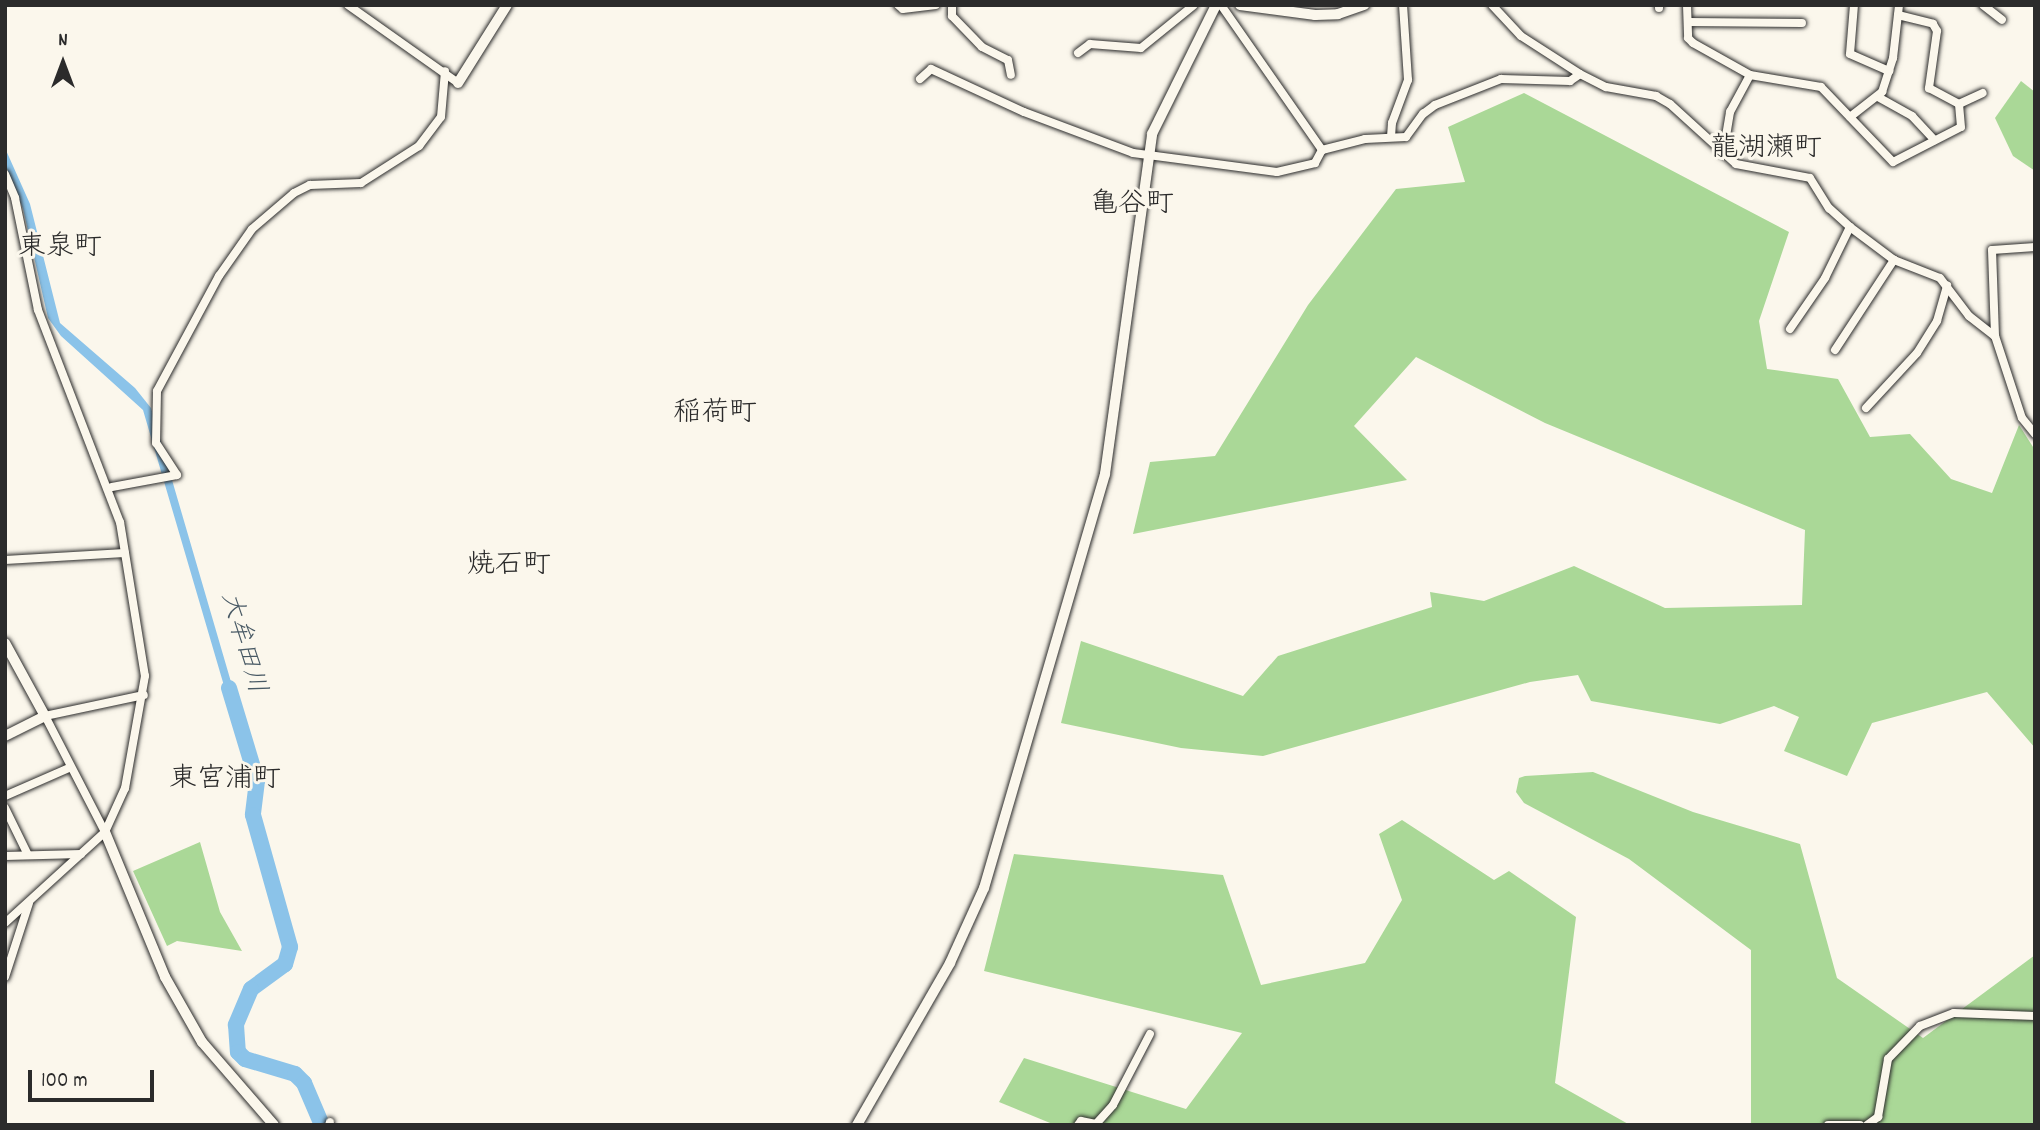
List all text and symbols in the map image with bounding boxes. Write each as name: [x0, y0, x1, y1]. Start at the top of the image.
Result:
north arrow: [28, 28, 98, 98]
text: N: [58, 28, 68, 55]
district label: 龍湖瀬町: [1710, 133, 1822, 167]
district label: 亀谷町: [1090, 189, 1174, 223]
district label: 東泉町: [18, 232, 102, 266]
district label: 稲荷町: [673, 398, 757, 432]
district label: 焼石町: [467, 550, 551, 584]
water label: 大牟田川: [213, 589, 271, 697]
district label: 東宮浦町: [169, 764, 281, 798]
scale bar: [32, 1056, 158, 1100]
text: 100 m: [41, 1067, 88, 1097]

